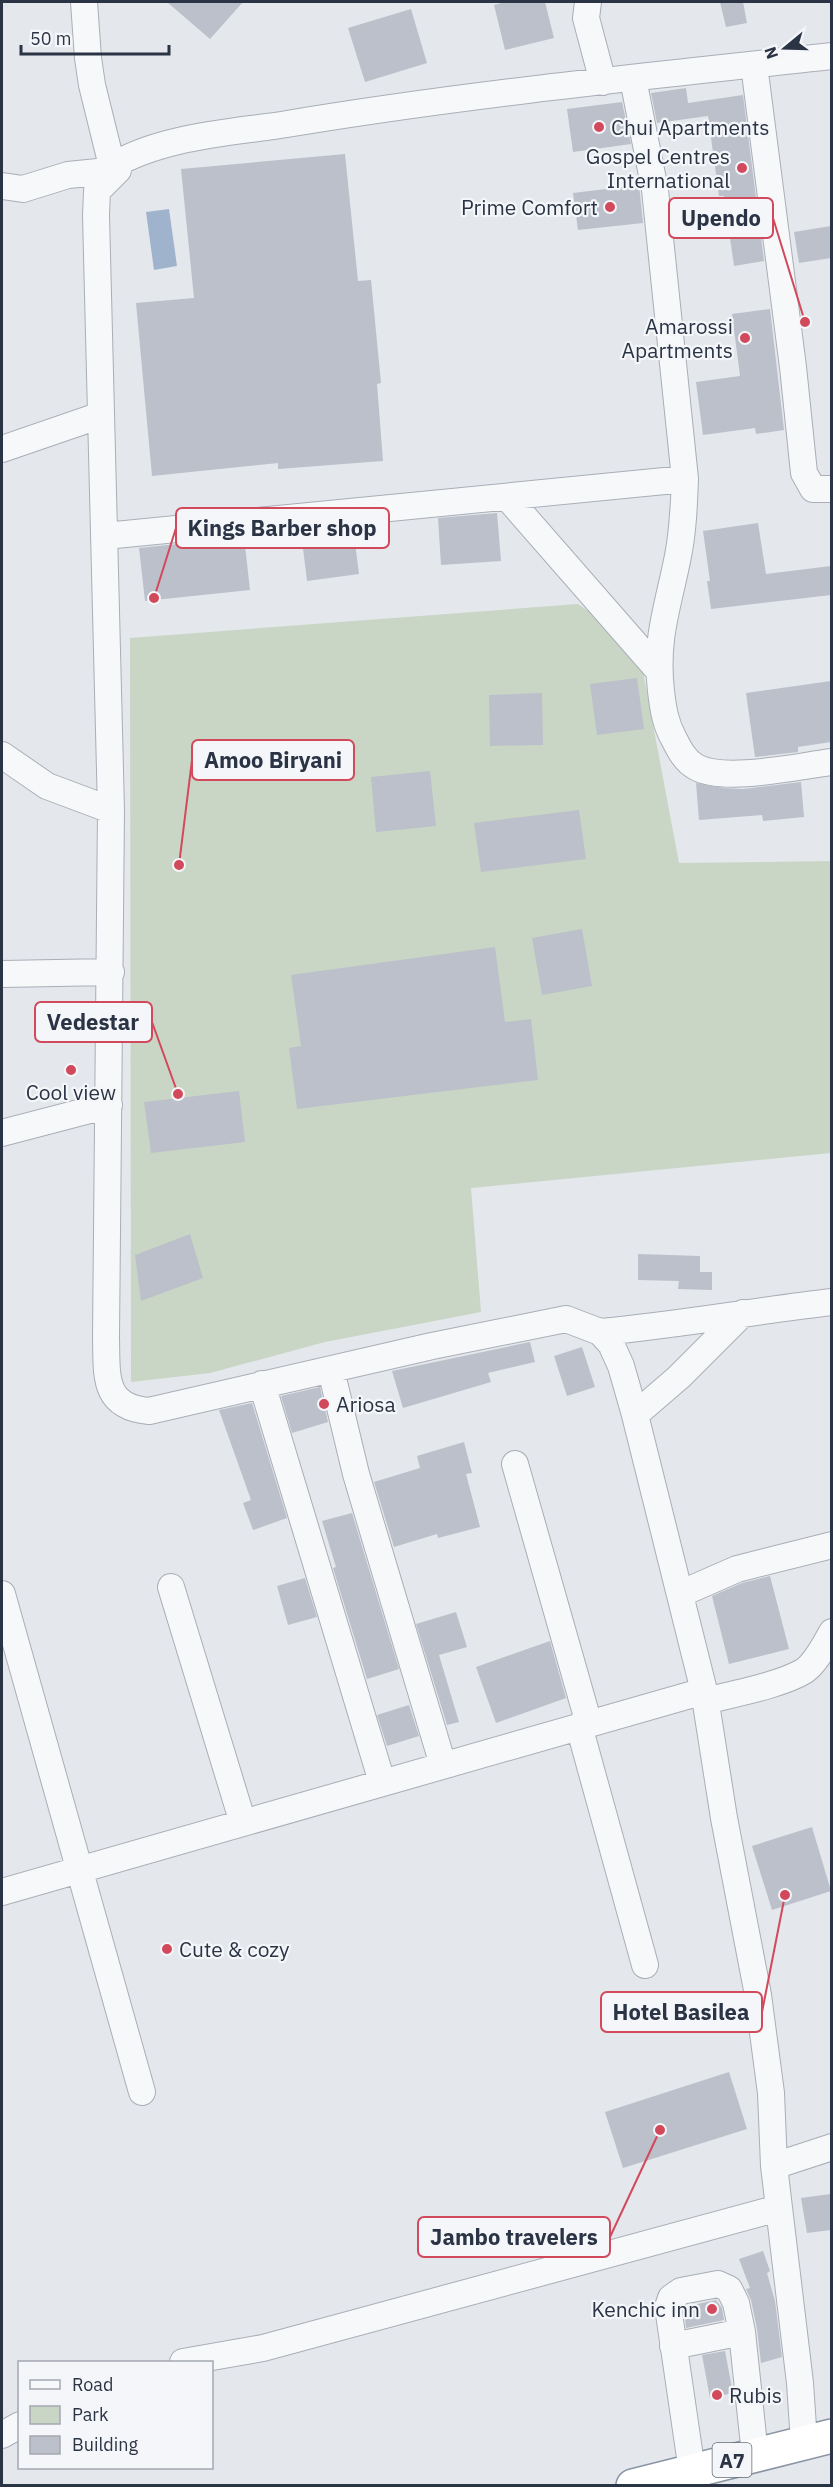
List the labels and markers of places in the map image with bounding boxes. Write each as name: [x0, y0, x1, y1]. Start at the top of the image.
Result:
place label: Chui Apartments: [611, 113, 770, 141]
marker: Chui Apartments: [592, 120, 606, 134]
place label: Gospel Centres International: [586, 142, 730, 194]
marker: Gospel Centres International: [735, 161, 749, 175]
place label: Prime Comfort: [461, 193, 598, 221]
callout: Upendo: [669, 198, 773, 238]
marker: Prime Comfort: [603, 200, 617, 214]
place label: Amarossi Apartments: [622, 312, 733, 364]
marker: Amarossi Apartments: [738, 331, 752, 345]
callout: Kings Barber shop: [176, 508, 389, 548]
callout: Amoo Biryani: [192, 740, 354, 780]
callout: Vedestar: [35, 1002, 152, 1042]
marker: Cool view: [64, 1063, 78, 1077]
place label: Cool view: [26, 1078, 116, 1106]
place label: Ariosa: [336, 1390, 396, 1418]
marker: Ariosa: [317, 1397, 331, 1411]
place label: Cute & cozy: [179, 1935, 290, 1963]
marker: Cute & cozy: [160, 1942, 174, 1956]
callout: Hotel Basilea: [601, 1992, 762, 2032]
callout: Jambo travelers: [418, 2217, 610, 2257]
place label: Kenchic inn: [591, 2295, 700, 2323]
marker: Kenchic inn: [705, 2302, 719, 2316]
place label: Rubis: [729, 2381, 782, 2409]
marker: Rubis: [710, 2388, 724, 2402]

